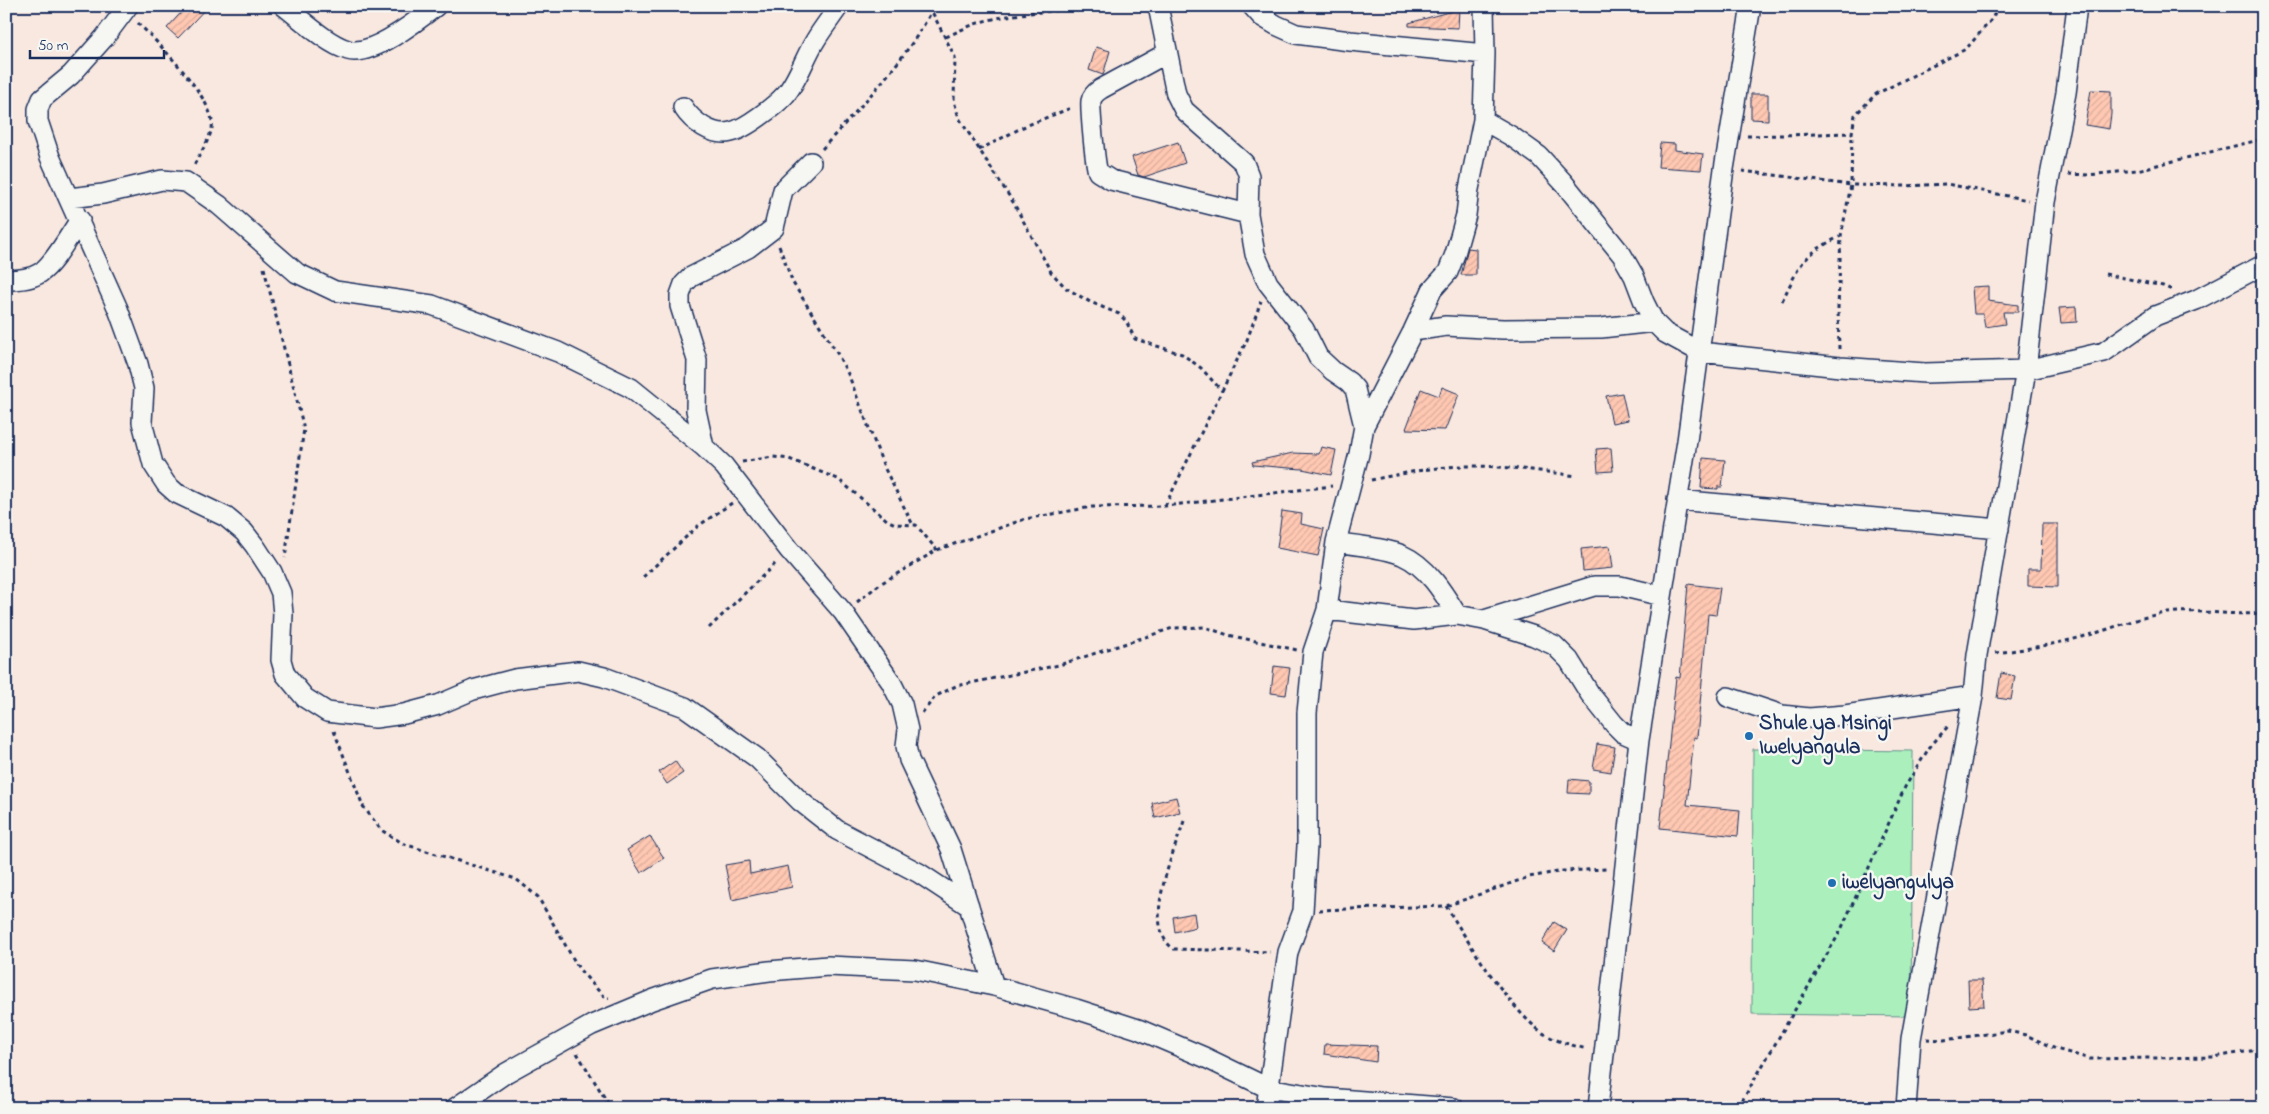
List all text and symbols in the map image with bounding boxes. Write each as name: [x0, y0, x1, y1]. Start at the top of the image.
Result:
scale bar: [30, 28, 164, 60]
text: 50 m: [38, 35, 69, 57]
place label: Shule ya Msingi Iwelyangula: [1759, 709, 1892, 765]
marker: Shule ya Msingi Iwelyangula: [1743, 730, 1755, 742]
place label: iwelyangulya: [1842, 868, 1954, 900]
marker: iwelyangulya: [1826, 877, 1838, 889]

